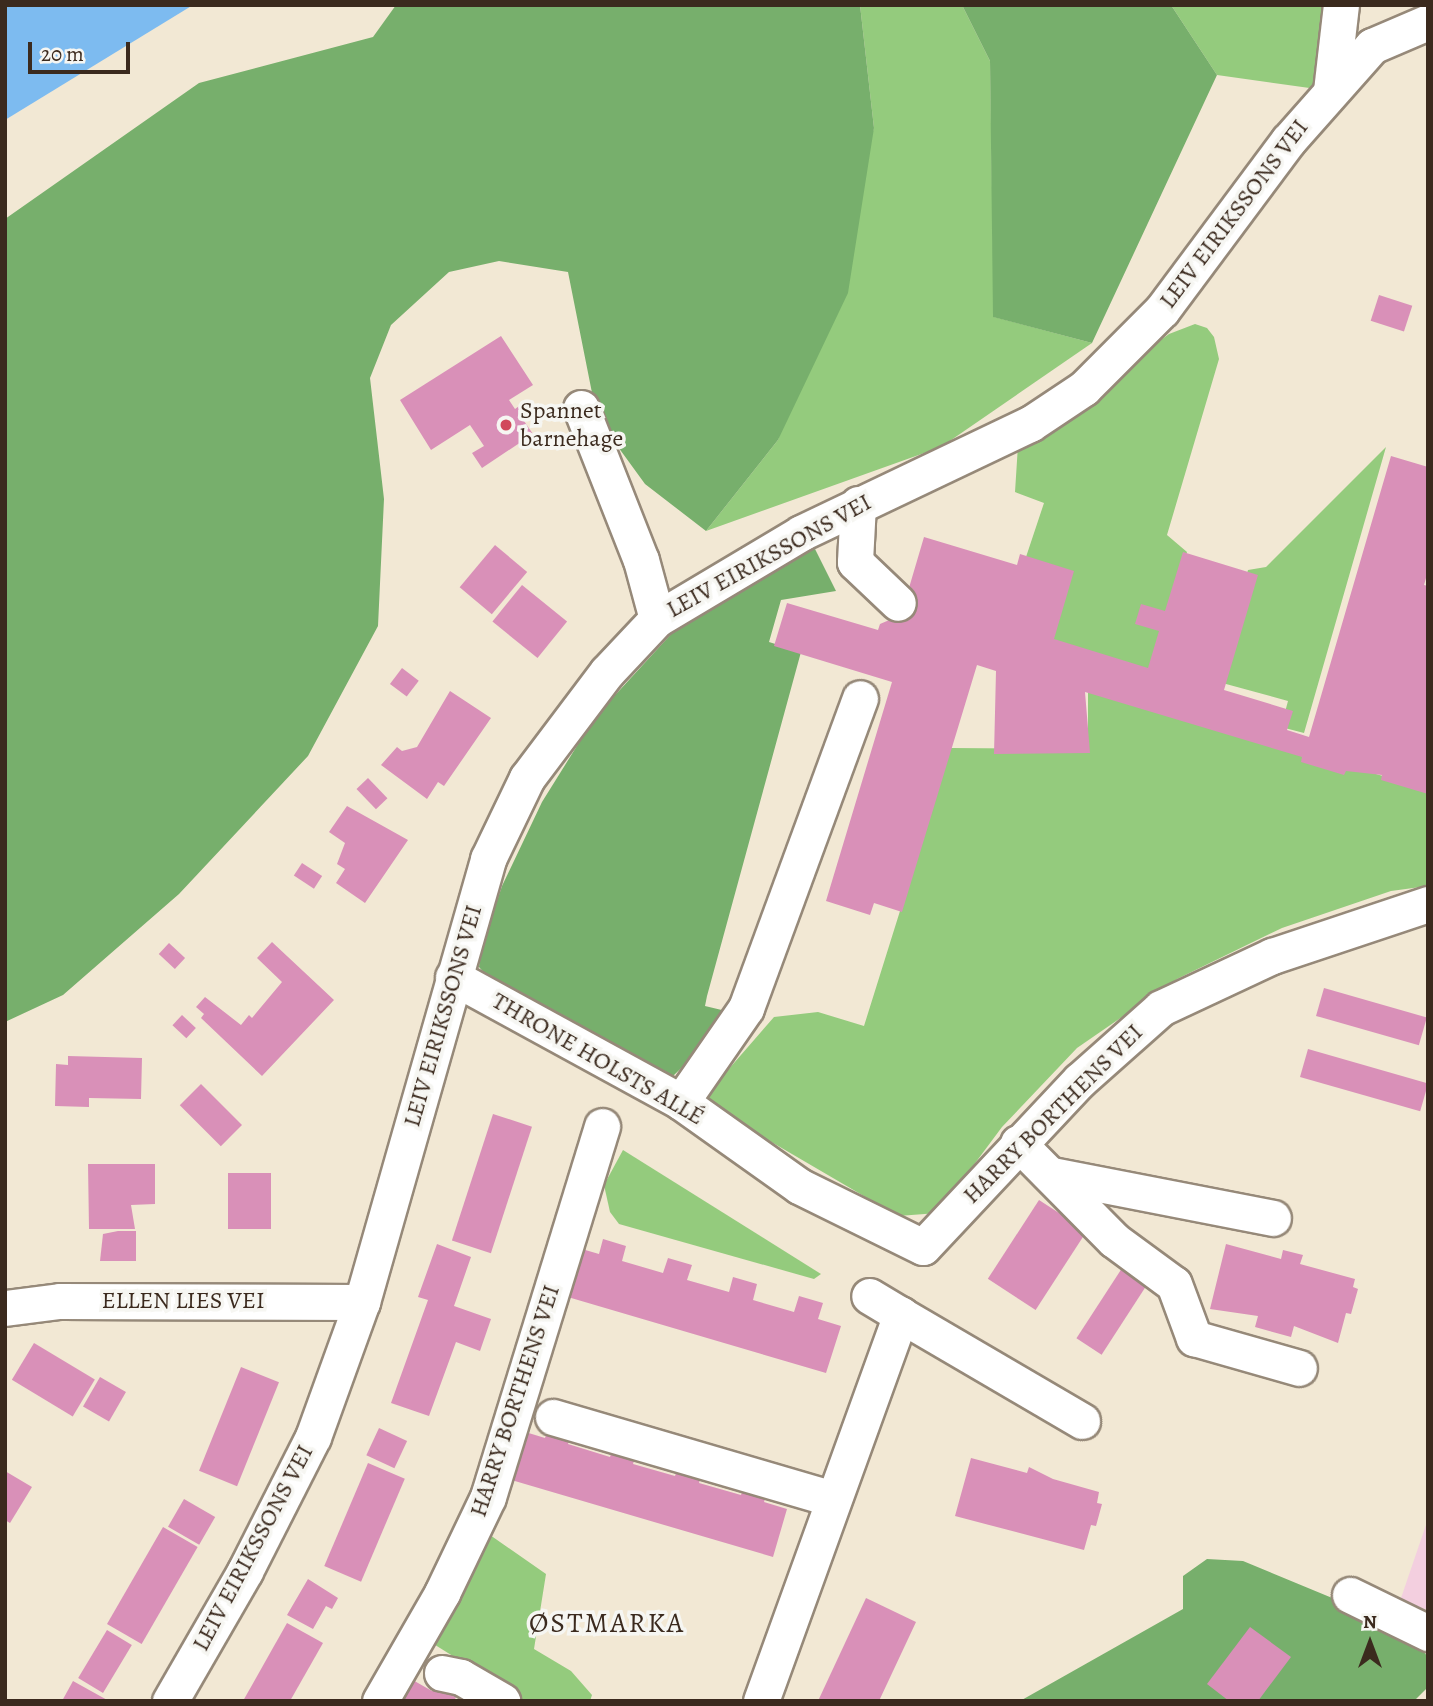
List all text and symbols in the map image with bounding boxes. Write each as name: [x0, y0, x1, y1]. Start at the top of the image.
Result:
scale bar: [32, 28, 133, 72]
text: 20 m: [41, 40, 84, 68]
street label: LEIV EIRIKSSONS VEI: [1153, 114, 1315, 314]
place label: Spannet barnehage: [520, 397, 623, 453]
marker: Spannet barnehage: [498, 417, 514, 433]
street label: LEIV EIRIKSSONS VEI: [662, 488, 876, 624]
street label: LEIV EIRIKSSONS VEI: [398, 902, 488, 1130]
street label: THRONE HOLSTS ALLÉ: [487, 986, 709, 1132]
street label: HARRY BORTHENS VEI: [957, 1018, 1149, 1210]
street label: HARRY BORTHENS VEI: [464, 1281, 566, 1521]
street label: ELLEN LIES VEI: [101, 1287, 265, 1315]
street label: LEIV EIRIKSSONS VEI: [186, 1440, 320, 1656]
district label: ØSTMARKA: [530, 1606, 684, 1640]
north arrow: [1335, 1608, 1405, 1678]
text: N: [1363, 1609, 1377, 1635]

